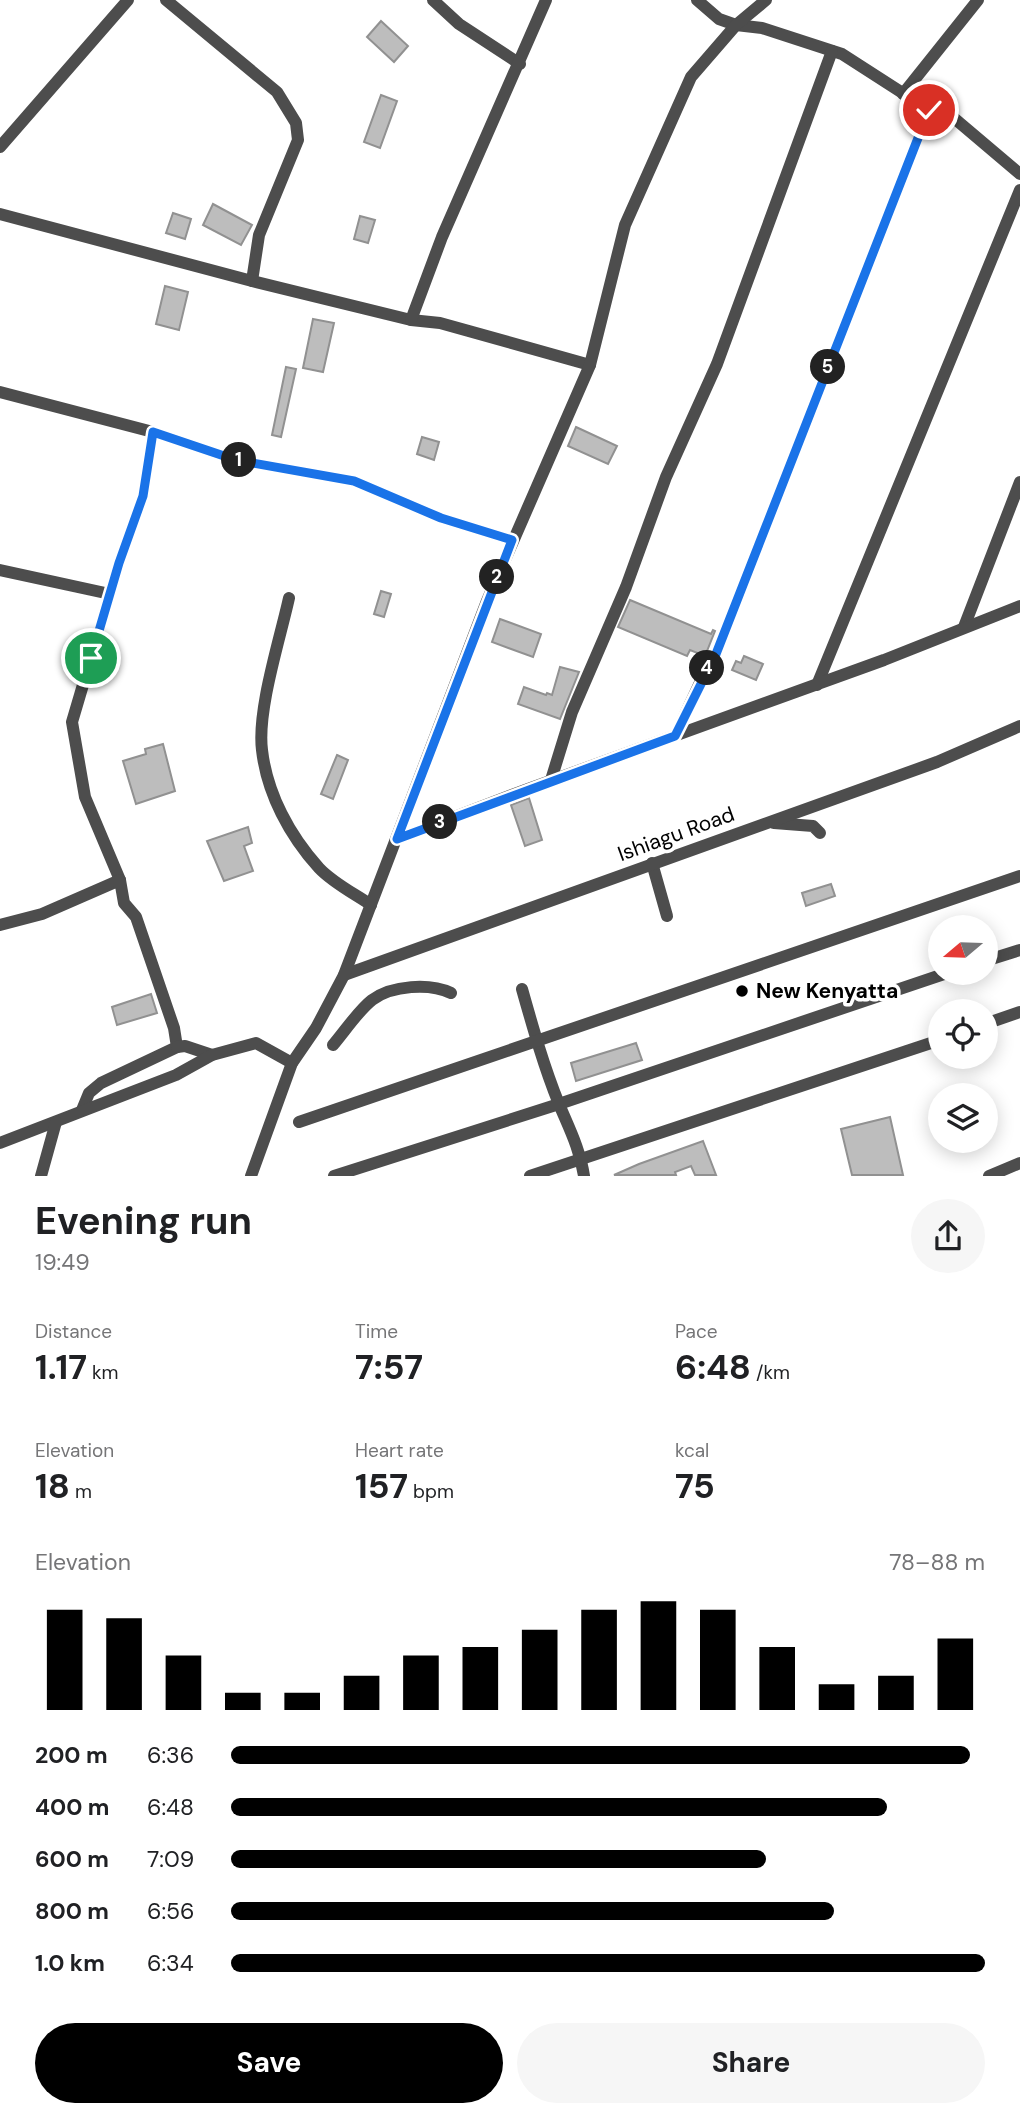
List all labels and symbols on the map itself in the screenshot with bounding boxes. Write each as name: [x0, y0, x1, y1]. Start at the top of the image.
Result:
pin: [899, 80, 959, 140]
pin: 5: [810, 350, 846, 384]
pin: 1: [222, 442, 256, 477]
pin: 2: [480, 560, 514, 594]
pin: [61, 628, 121, 688]
pin: 4: [690, 650, 724, 686]
street label: Ishiagu Road: [614, 800, 738, 868]
pin: 3: [422, 804, 458, 840]
north arrow: [928, 915, 998, 985]
place label: New Kenyatta: [756, 977, 898, 1005]
marker: New Kenyatta: [734, 983, 750, 999]

